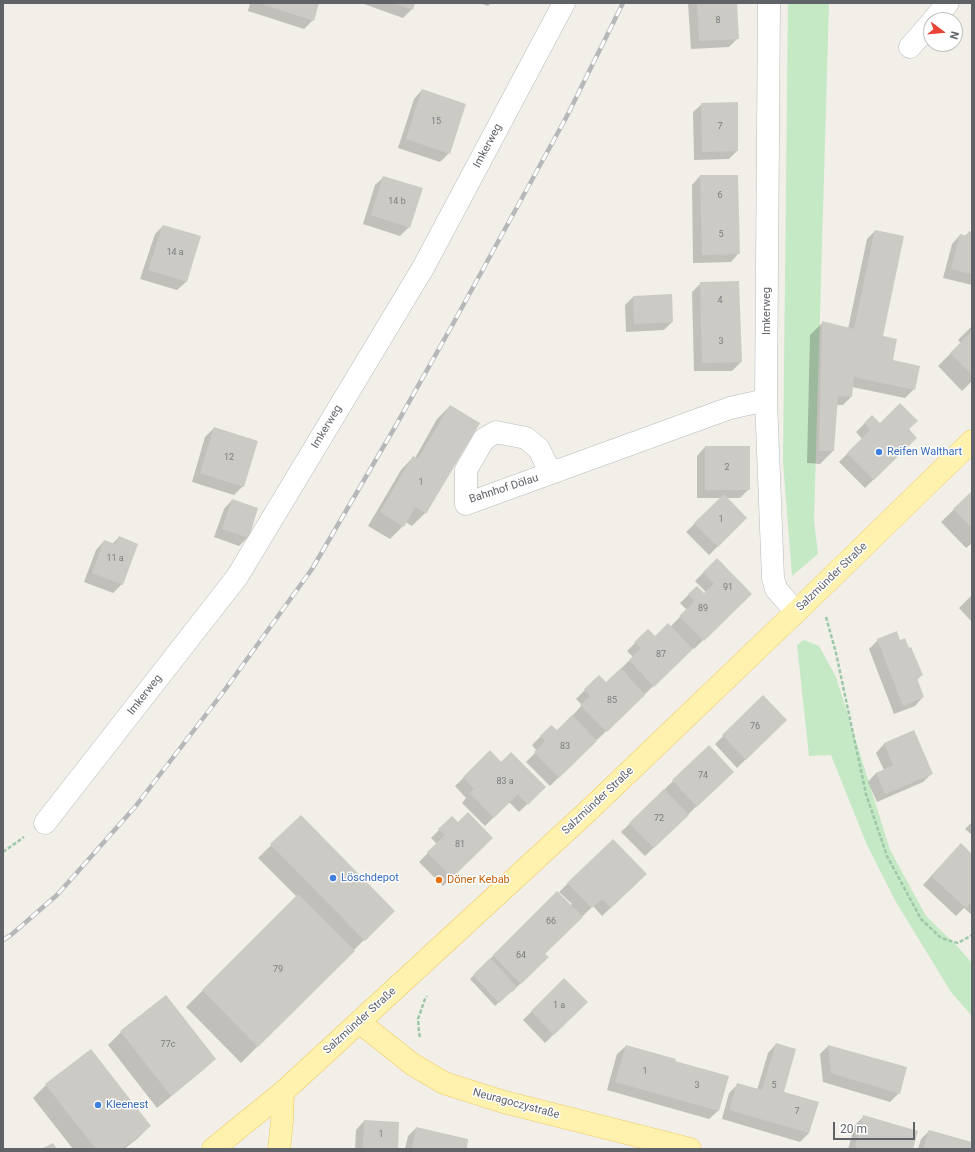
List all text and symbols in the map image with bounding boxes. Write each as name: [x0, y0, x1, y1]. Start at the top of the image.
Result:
north arrow: [923, 12, 963, 52]
house number: 8: [715, 16, 721, 26]
text: N: [947, 30, 961, 41]
house number: 15: [431, 117, 441, 127]
street label: Imkerweg: [471, 122, 505, 170]
house number: 7: [717, 122, 723, 132]
house number: 6: [717, 191, 723, 201]
house number: 14 b: [388, 197, 406, 207]
house number: 5: [718, 230, 724, 240]
house number: 14 a: [166, 248, 184, 258]
street label: Imkerweg: [760, 287, 774, 335]
house number: 4: [717, 296, 723, 306]
house number: 3: [718, 337, 724, 347]
street label: Imkerweg: [309, 403, 345, 451]
place label: Reifen Walthart: [887, 445, 962, 459]
marker: Reifen Walthart: [874, 447, 884, 457]
house number: 12: [224, 453, 234, 463]
house number: 2: [724, 463, 730, 473]
street label: Bahnhof Dölau: [468, 472, 540, 506]
house number: 1: [418, 478, 424, 488]
house number: 1: [718, 515, 724, 525]
street label: Salzmünder Straße: [794, 540, 870, 614]
house number: 11 a: [106, 554, 124, 564]
house number: 91: [723, 583, 733, 593]
house number: 89: [698, 604, 708, 614]
house number: 87: [656, 650, 666, 660]
street label: Imkerweg: [125, 672, 165, 718]
house number: 85: [607, 696, 617, 706]
house number: 76: [750, 722, 760, 732]
house number: 83: [560, 742, 570, 752]
street label: Salzmünder Straße: [560, 764, 636, 838]
house number: 74: [698, 771, 708, 781]
house number: 83 a: [496, 777, 514, 787]
house number: 72: [654, 814, 664, 824]
house number: 81: [455, 840, 465, 850]
place label: Löschdepot: [341, 871, 399, 885]
marker: Löschdepot: [328, 873, 338, 883]
place label: Döner Kebab: [447, 873, 510, 887]
marker: Döner Kebab: [434, 875, 444, 885]
house number: 66: [546, 917, 556, 927]
house number: 64: [516, 951, 526, 961]
house number: 79: [273, 965, 283, 975]
street label: Salzmünder Straße: [321, 985, 399, 1057]
house number: 1 a: [553, 1001, 565, 1011]
house number: 77c: [161, 1040, 175, 1050]
house number: 1: [642, 1067, 648, 1077]
house number: 3: [694, 1081, 700, 1091]
house number: 5: [771, 1081, 777, 1091]
street label: Neuragoczystraße: [471, 1086, 561, 1122]
place label: Kleenest: [106, 1098, 148, 1112]
marker: Kleenest: [93, 1100, 103, 1110]
house number: 7: [794, 1107, 800, 1117]
scale bar: [835, 1114, 917, 1140]
text: 20 m: [840, 1122, 867, 1136]
house number: 1: [378, 1130, 384, 1140]

